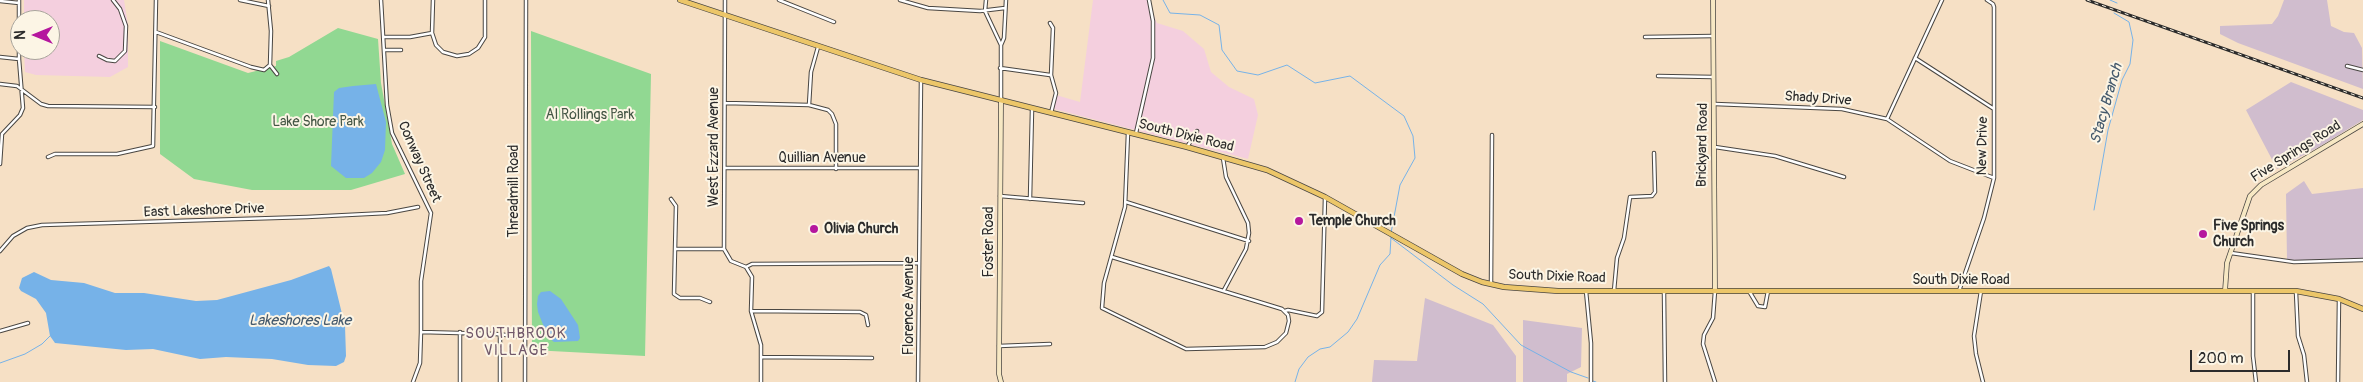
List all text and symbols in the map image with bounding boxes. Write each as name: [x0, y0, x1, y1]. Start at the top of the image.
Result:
north arrow: [10, 10, 60, 60]
text: N: [12, 30, 29, 40]
water label: Stacy Branch: [2087, 62, 2127, 146]
street label: West Ezzard Avenue: [706, 87, 722, 207]
street label: Shady Drive: [1784, 88, 1852, 110]
street label: Brickyard Road: [1694, 103, 1712, 187]
park label: Al Rollings Park: [546, 107, 634, 123]
park label: Lake Shore Park: [272, 114, 364, 130]
street label: South Dixie Road: [1137, 116, 1235, 156]
street label: New Drive: [1974, 116, 1992, 176]
street label: Five Springs Road: [2248, 118, 2344, 186]
street label: Conway Street: [394, 119, 444, 205]
street label: Threadmill Road: [506, 145, 522, 237]
street label: Quillian Avenue: [778, 150, 866, 166]
street label: East Lakeshore Drive: [143, 200, 265, 222]
street label: Foster Road: [981, 206, 997, 278]
place label: Temple Church: [1309, 213, 1396, 229]
marker: Temple Church: [1293, 215, 1305, 227]
place label: Five Springs Church: [2213, 218, 2284, 250]
place label: Olivia Church: [824, 221, 898, 237]
marker: Olivia Church: [808, 223, 820, 235]
marker: Five Springs Church: [2197, 228, 2209, 240]
street label: Florence Avenue: [901, 257, 917, 355]
street label: South Dixie Road: [1508, 267, 1606, 287]
street label: South Dixie Road: [1912, 272, 2010, 288]
water label: Lakeshores Lake: [249, 312, 351, 330]
district label: SOUTHBROOK VILLAGE: [464, 325, 568, 360]
scale bar: [2193, 340, 2293, 372]
text: 200 m: [2198, 349, 2243, 368]

